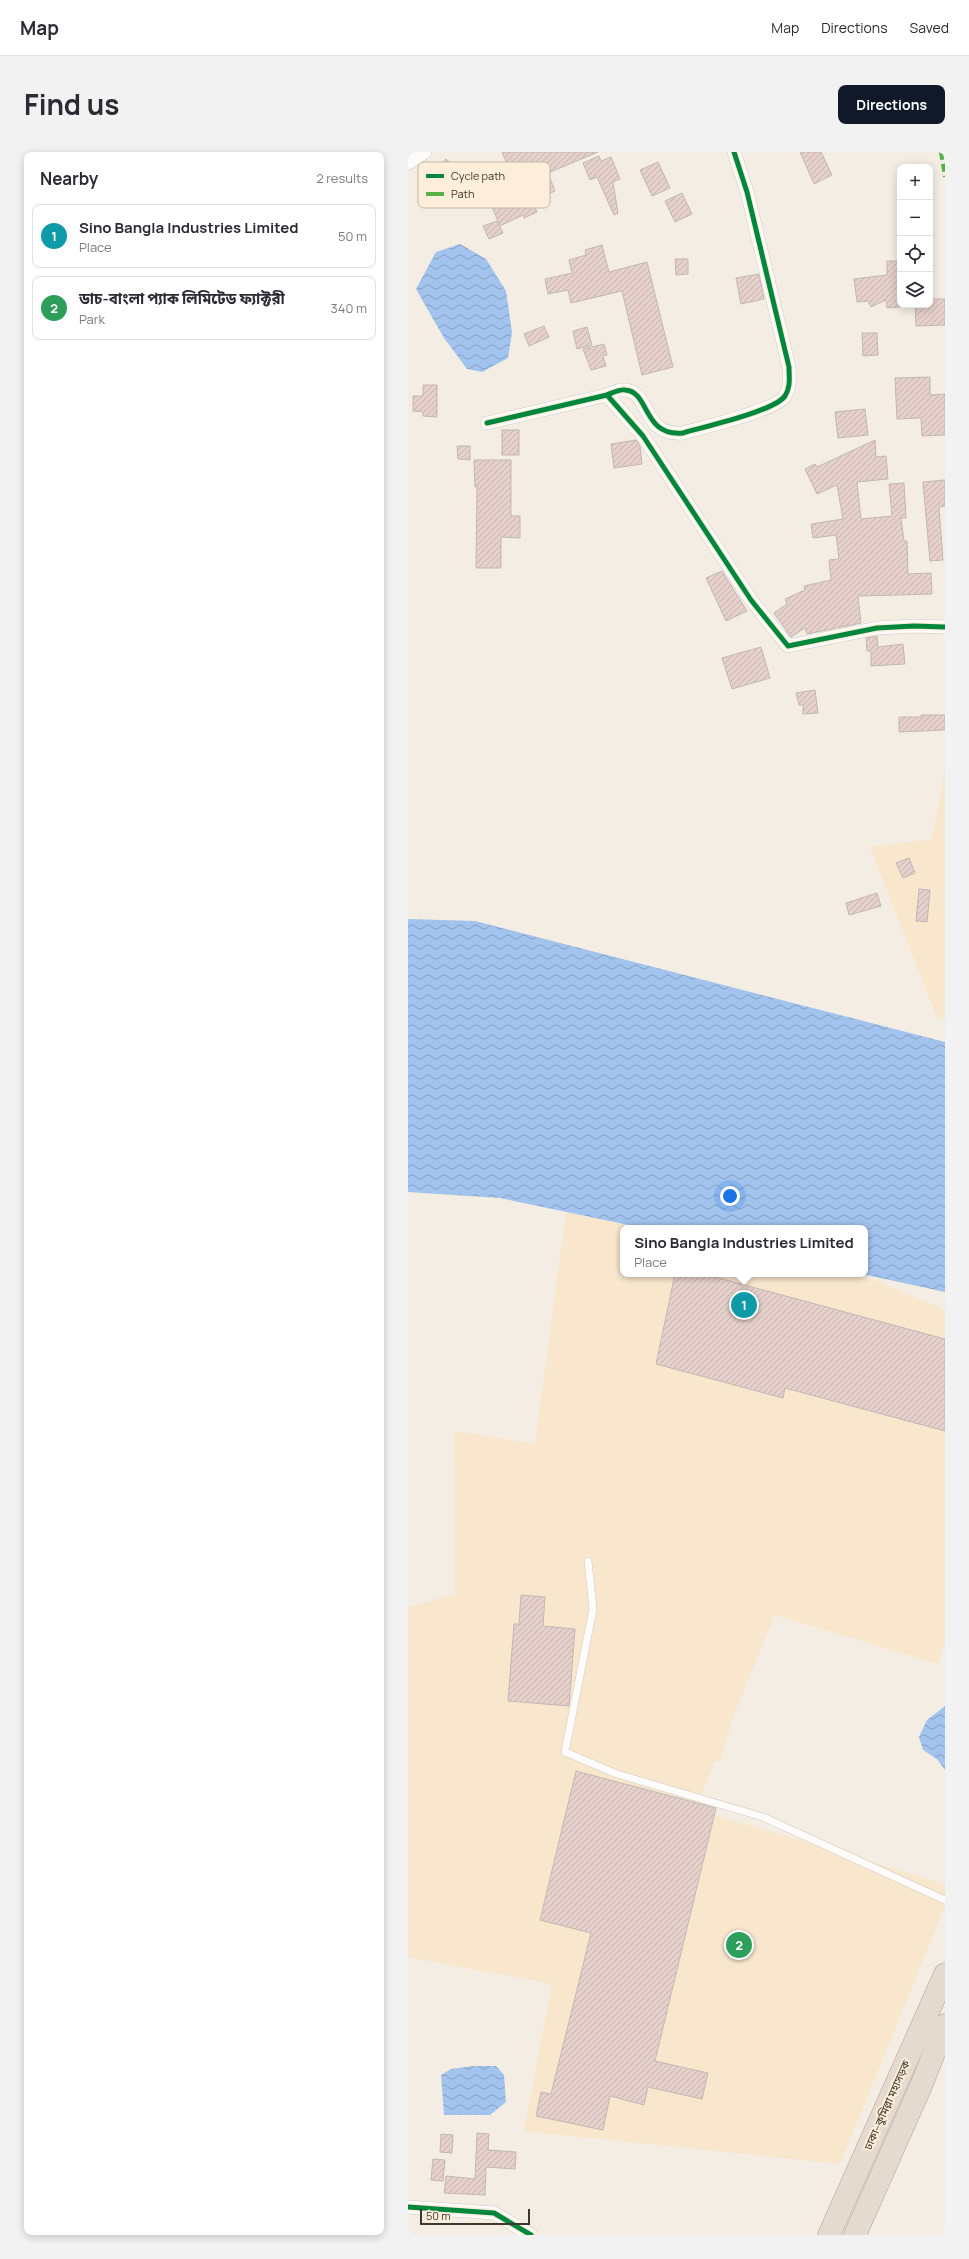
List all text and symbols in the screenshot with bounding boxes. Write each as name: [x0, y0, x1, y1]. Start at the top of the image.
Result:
text: Map: [20, 15, 59, 41]
text: Map: [771, 18, 799, 37]
text: Directions: [821, 18, 888, 37]
text: Saved: [910, 18, 949, 37]
text: Find us: [24, 85, 119, 123]
button: Directions: [838, 85, 945, 124]
legend: [418, 162, 550, 208]
map controls: [897, 164, 933, 308]
button: +: [897, 164, 933, 200]
text: Nearby: [40, 167, 98, 190]
text: Cycle path: [451, 168, 505, 183]
text: 2 results: [316, 169, 368, 187]
text: Path: [451, 186, 474, 201]
button: −: [897, 200, 933, 236]
text: Sino Bangla Industries Limited: [79, 217, 299, 238]
text: 1: [51, 227, 57, 245]
text: 50 m: [338, 227, 367, 245]
button: locate: [897, 236, 933, 272]
text: Place: [79, 238, 112, 256]
button: layers: [897, 272, 933, 308]
text: ডাচ-বাংলা প্যাক লিমিটেড ফ্যাক্টরী: [79, 288, 285, 309]
text: 2: [50, 299, 58, 317]
text: 340 m: [331, 299, 367, 317]
text: Park: [79, 310, 105, 328]
your location: [720, 1186, 740, 1206]
popup: [620, 1225, 868, 1277]
text: Sino Bangla Industries Limited: [634, 1232, 854, 1253]
text: Place: [634, 1253, 667, 1271]
pin: 1: [731, 1290, 757, 1320]
pin: 2: [726, 1930, 752, 1960]
street label: ঢাকা–কুমিল্লা মহাসড়ক: [860, 2057, 913, 2153]
scale bar: [420, 2207, 530, 2226]
text: 50 m: [426, 2208, 451, 2223]

